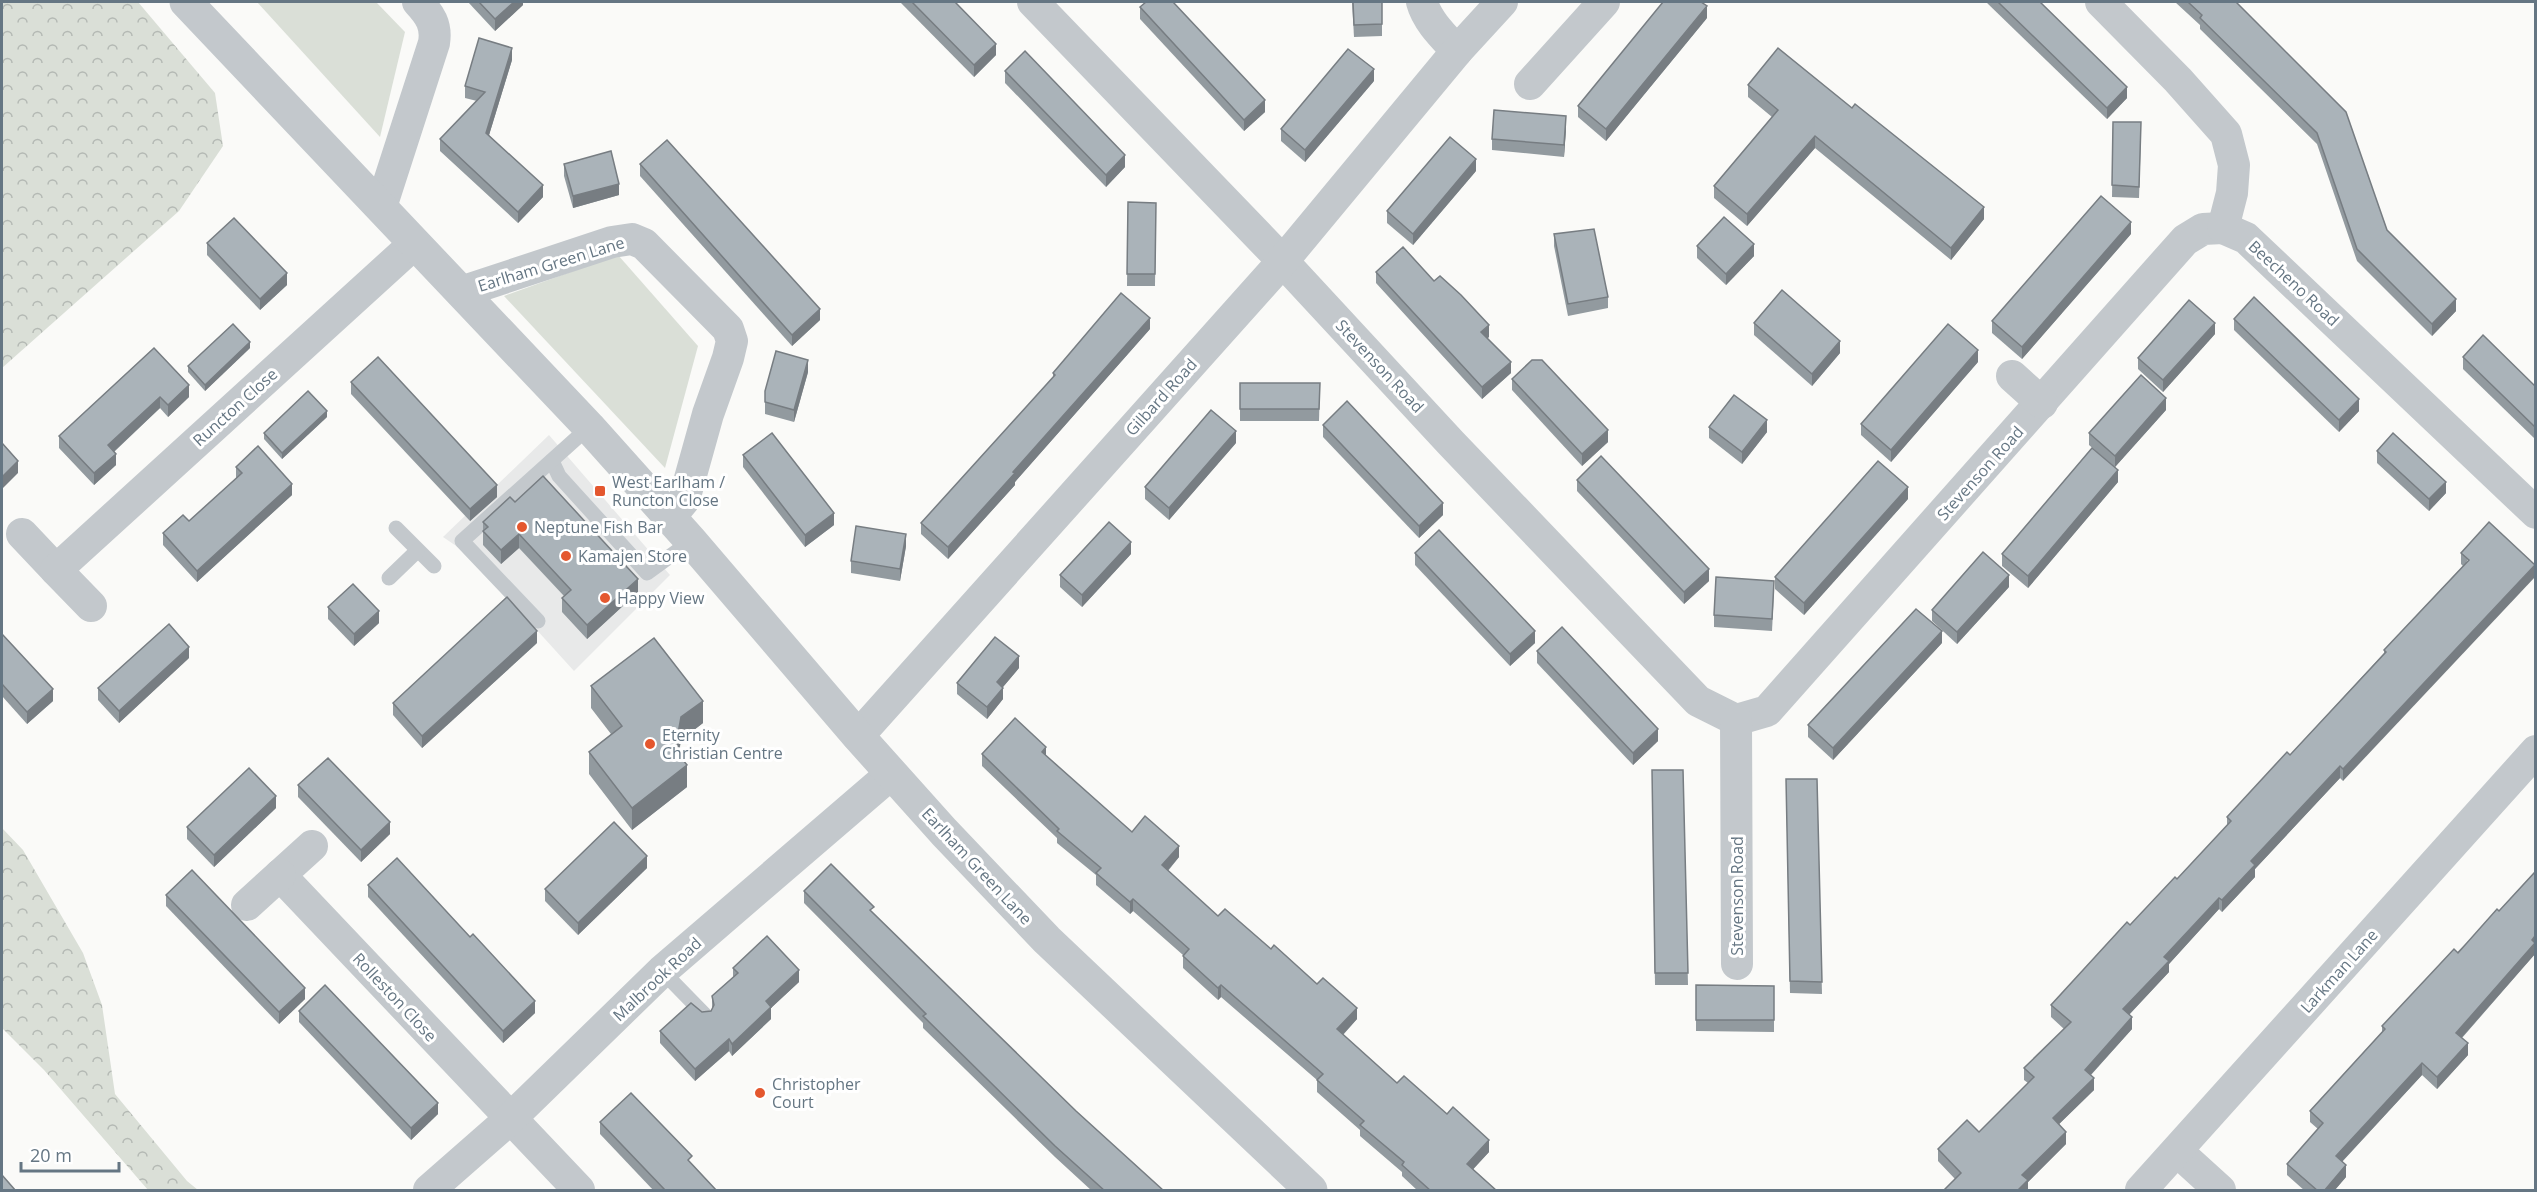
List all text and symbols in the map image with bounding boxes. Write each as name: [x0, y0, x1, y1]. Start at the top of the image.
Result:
street label: Earlham Green Lane: [475, 231, 627, 297]
street label: Beecheno Road: [2244, 235, 2344, 331]
street label: Stevenson Road: [1331, 315, 1429, 417]
street label: Gilbard Road: [1120, 354, 1202, 440]
street label: Runcton Close: [188, 363, 282, 451]
street label: Stevenson Road: [1932, 421, 2028, 525]
place label: West Earlham / Runcton Close: [612, 471, 725, 511]
marker: West Earlham / Runcton Close: [593, 484, 607, 498]
place label: Neptune Fish Bar: [534, 516, 663, 538]
marker: Neptune Fish Bar: [515, 520, 529, 534]
place label: Kamajen Store: [578, 545, 687, 567]
marker: Kamajen Store: [559, 549, 573, 563]
place label: Happy View: [617, 587, 705, 609]
marker: Happy View: [598, 591, 612, 605]
place label: Eternity Christian Centre: [662, 724, 783, 764]
marker: Eternity Christian Centre: [643, 737, 657, 751]
street label: Earlham Green Lane: [917, 803, 1037, 929]
street label: Stevenson Road: [1726, 836, 1748, 956]
street label: Larkman Lane: [2295, 924, 2383, 1018]
street label: Malbrook Road: [608, 932, 706, 1026]
street label: Rolleston Close: [348, 948, 442, 1046]
place label: Christopher Court: [772, 1073, 861, 1113]
marker: Christopher Court: [753, 1086, 767, 1100]
scale bar: [21, 1135, 118, 1173]
text: 20 m: [30, 1143, 72, 1167]

